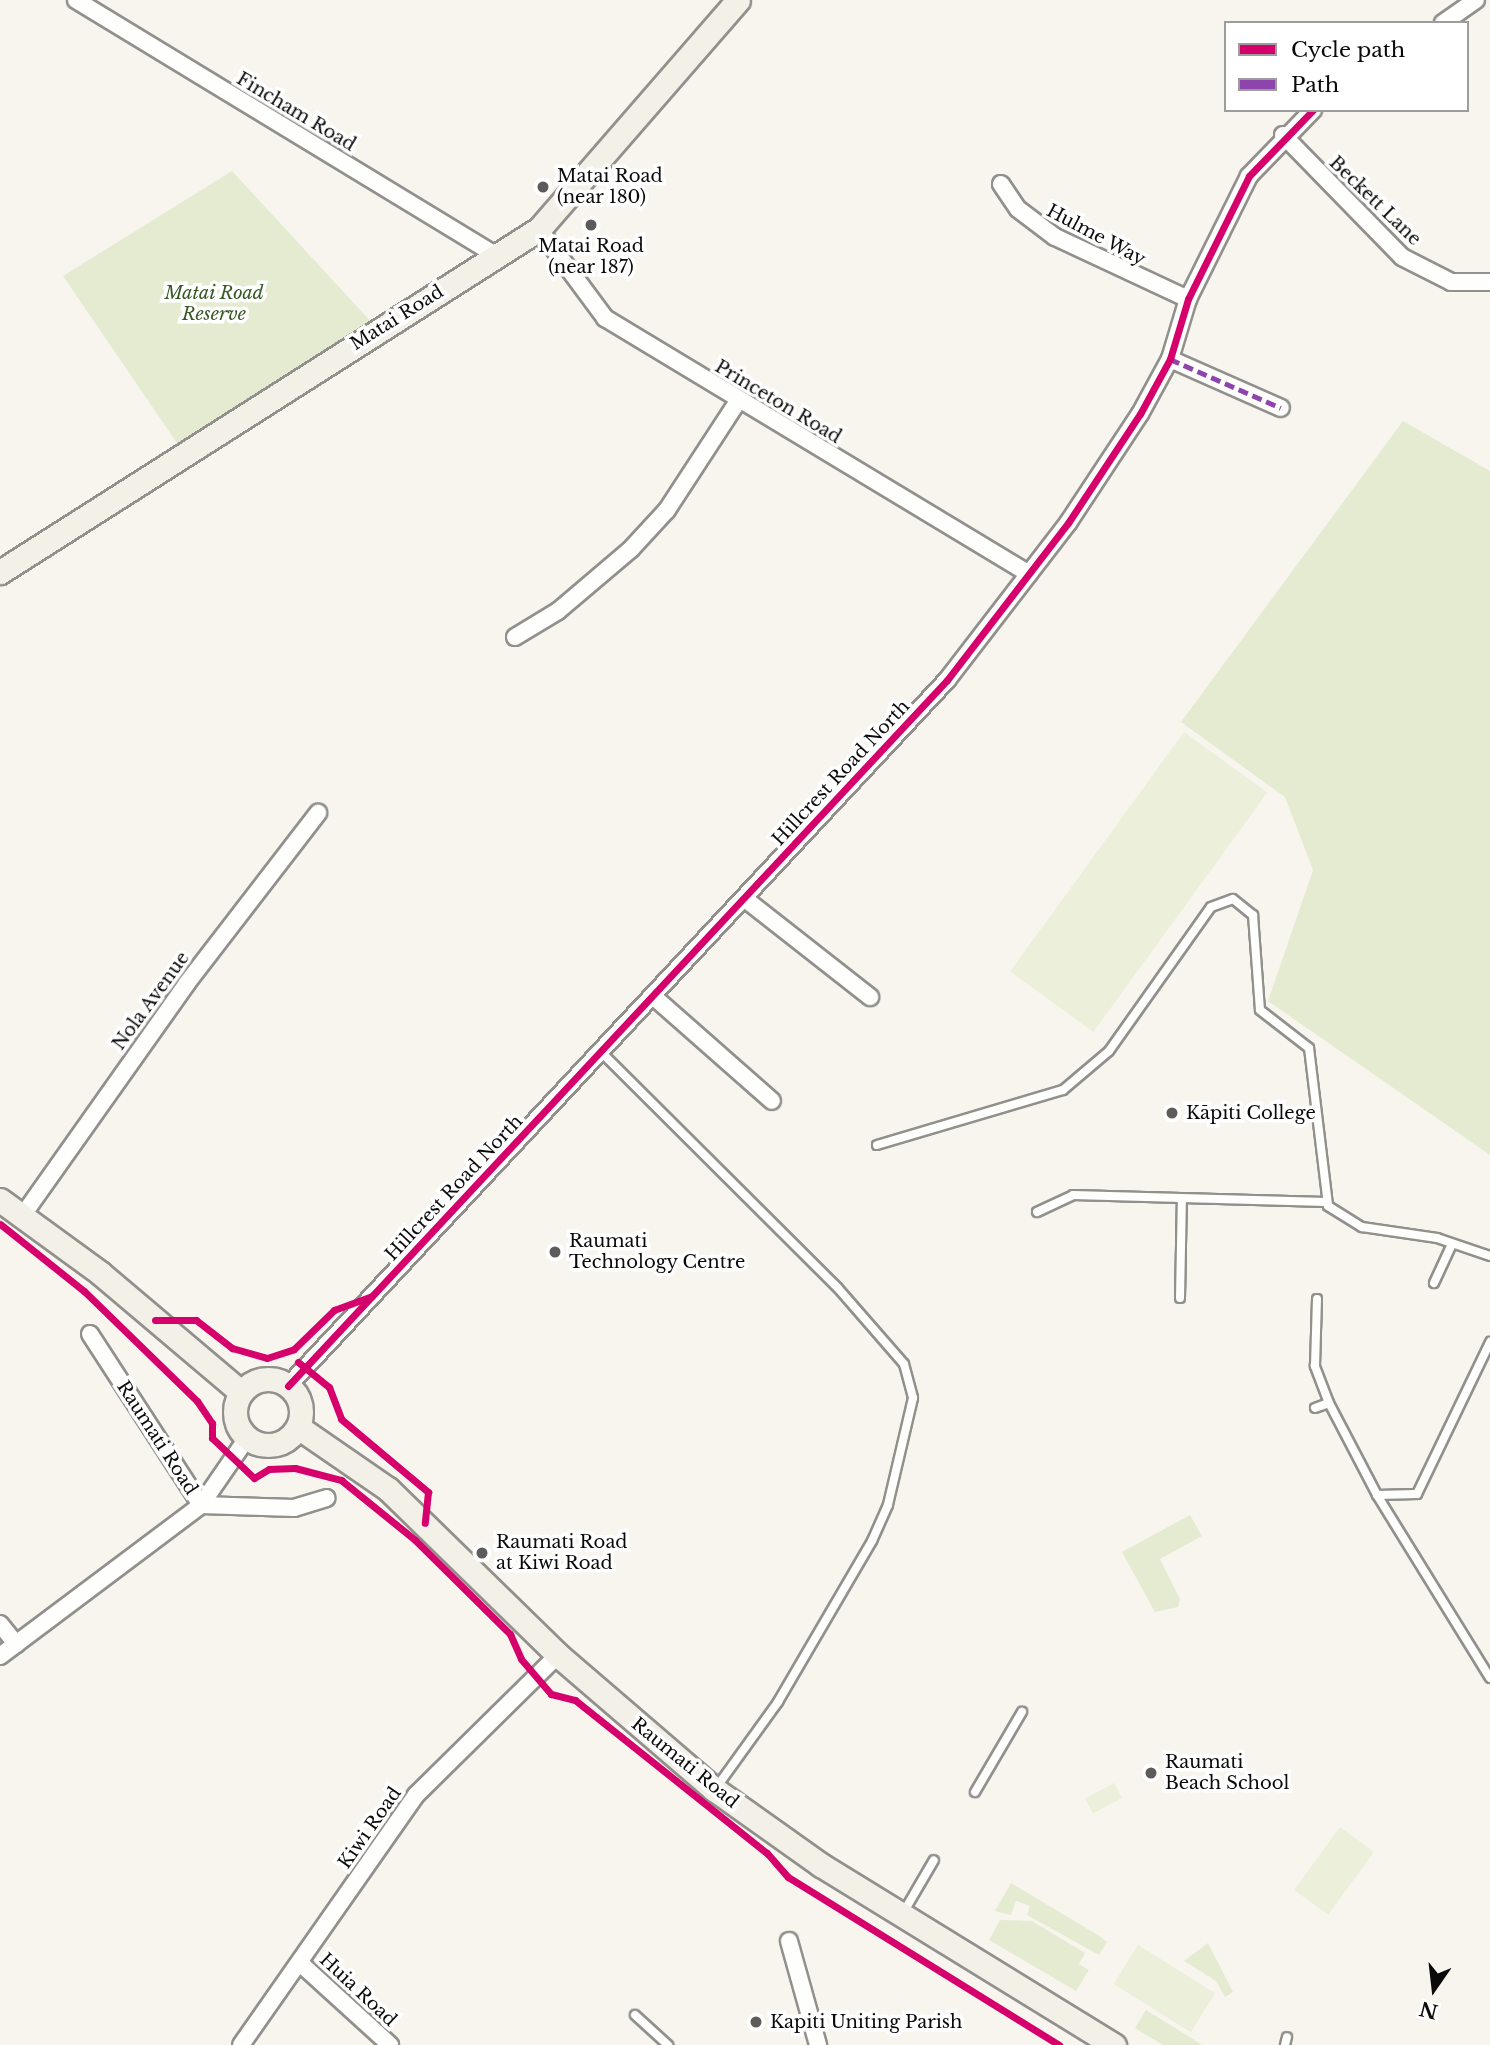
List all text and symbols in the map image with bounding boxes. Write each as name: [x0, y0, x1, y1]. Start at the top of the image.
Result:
legend: [1224, 21, 1469, 112]
text: Cycle path: [1291, 37, 1405, 63]
street label: Fincham Road: [233, 68, 359, 156]
text: Path: [1291, 72, 1339, 98]
street label: Beckett Lane: [1325, 152, 1425, 250]
place label: Matai Road (near 180): [557, 166, 663, 208]
marker: Matai Road (near 180): [535, 179, 551, 195]
street label: Hulme Way: [1043, 200, 1149, 270]
marker: Matai Road (near 187): [583, 217, 599, 233]
place label: Matai Road (near 187): [538, 236, 644, 278]
street label: Matai Road: [347, 281, 447, 355]
park label: Matai Road Reserve: [164, 283, 264, 326]
street label: Princeton Road: [711, 356, 845, 448]
street label: Hillcrest Road North: [768, 696, 914, 850]
street label: Nola Avenue: [108, 947, 194, 1055]
place label: Kāpiti College: [1186, 1102, 1316, 1124]
marker: Kāpiti College: [1164, 1105, 1180, 1121]
street label: Hillcrest Road North: [381, 1111, 527, 1265]
place label: Raumati Technology Centre: [569, 1231, 746, 1274]
marker: Raumati Technology Centre: [547, 1244, 563, 1260]
street label: Raumati Road: [112, 1377, 202, 1499]
place label: Raumati Road at Kiwi Road: [496, 1532, 628, 1574]
marker: Raumati Road at Kiwi Road: [474, 1545, 490, 1561]
street label: Raumati Road: [627, 1713, 743, 1813]
place label: Raumati Beach School: [1165, 1752, 1289, 1795]
marker: Raumati Beach School: [1143, 1765, 1159, 1781]
street label: Kiwi Road: [334, 1783, 406, 1873]
street label: Huia Road: [315, 1949, 401, 2031]
north arrow: [1399, 1954, 1469, 2024]
text: N: [1417, 1997, 1440, 2023]
place label: Kapiti Uniting Parish: [770, 2011, 963, 2033]
marker: Kapiti Uniting Parish: [748, 2014, 764, 2030]

